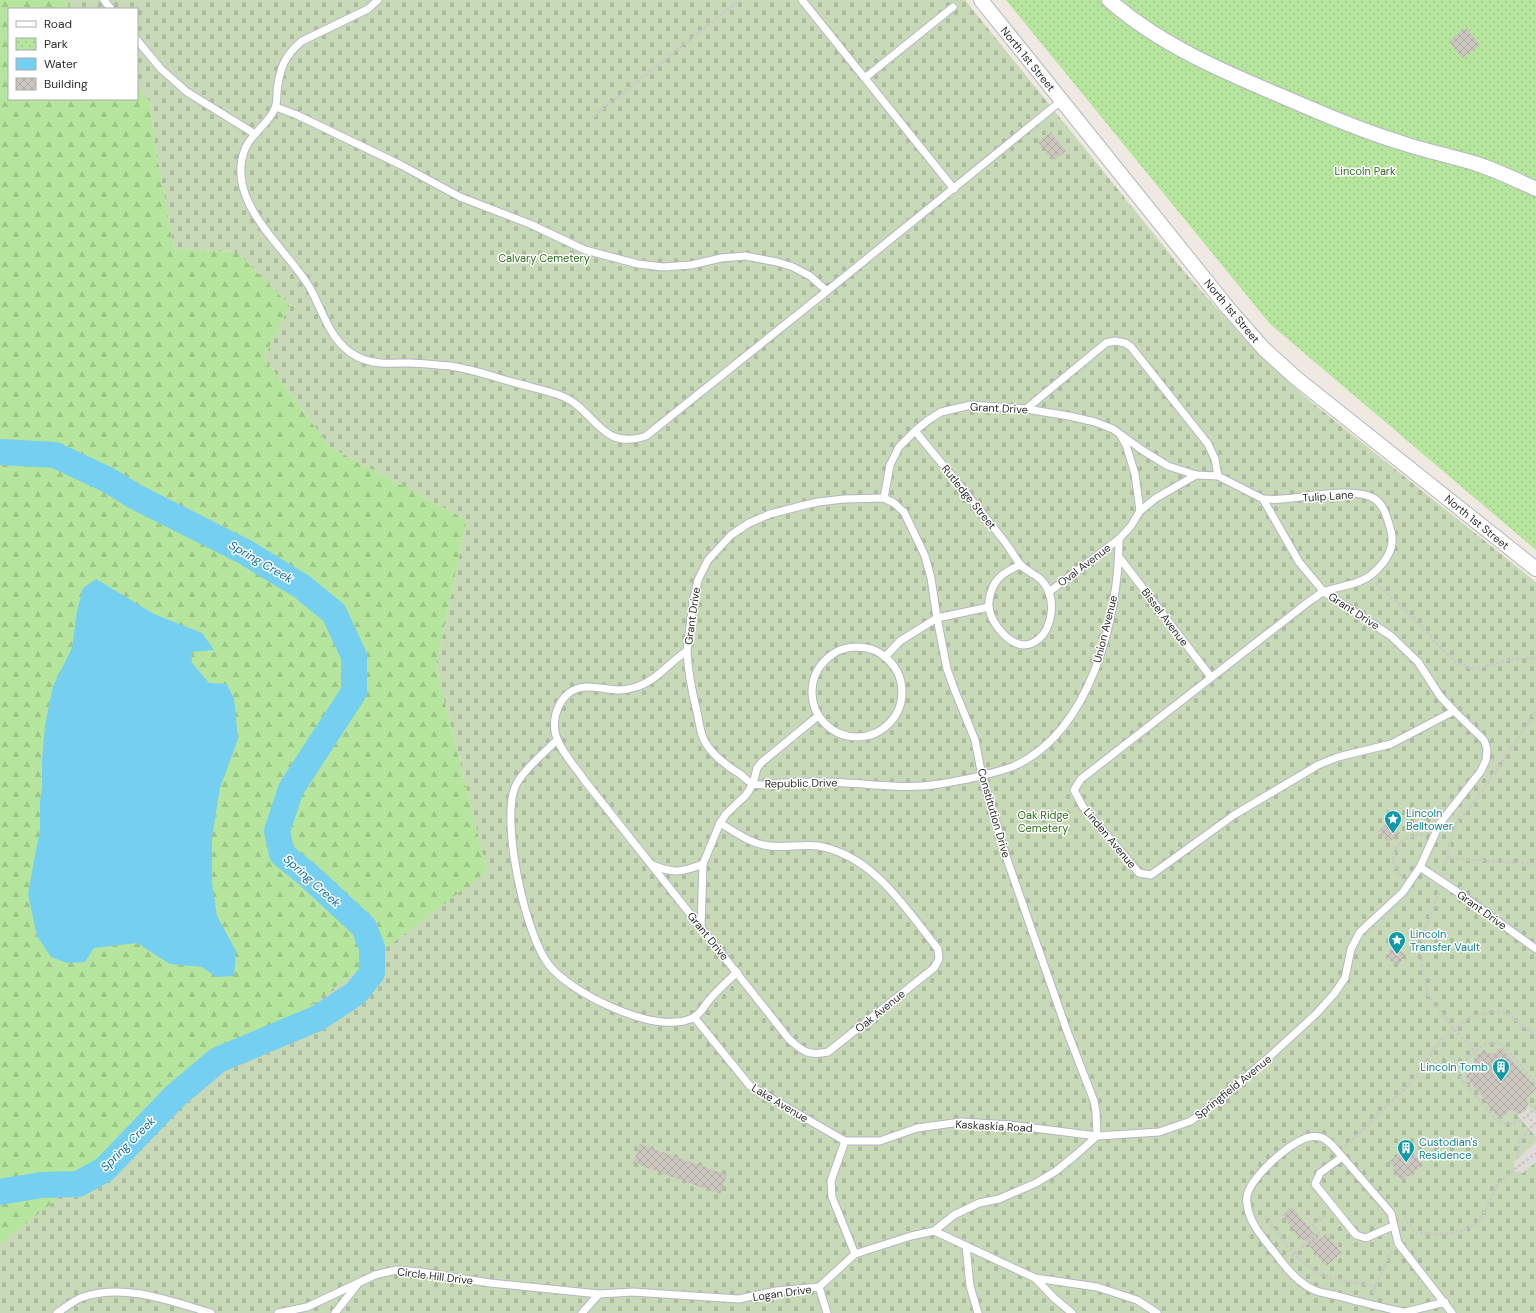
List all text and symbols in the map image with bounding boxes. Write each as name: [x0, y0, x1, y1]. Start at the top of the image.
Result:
legend: [8, 8, 138, 100]
text: Road: [44, 16, 72, 32]
street label: North 1st Street: [998, 24, 1058, 94]
text: Park: [44, 36, 68, 52]
text: Water: [44, 56, 78, 72]
text: Building: [44, 76, 88, 92]
park label: Lincoln Park: [1335, 164, 1396, 178]
park label: Calvary Cemetery: [498, 251, 590, 265]
street label: North 1st Street: [1201, 276, 1263, 346]
street label: Grant Drive: [970, 399, 1028, 417]
street label: Rutledge Street: [939, 462, 999, 532]
street label: Tulip Lane: [1302, 487, 1354, 505]
street label: North 1st Street: [1442, 492, 1512, 552]
water label: Spring Creek: [226, 537, 297, 587]
street label: Oval Avenue: [1055, 541, 1113, 589]
street label: Bissel Avenue: [1139, 585, 1191, 649]
street label: Grant Drive: [681, 586, 703, 646]
street label: Grant Drive: [1326, 589, 1382, 633]
street label: Union Avenue: [1090, 594, 1120, 664]
street label: Constitution Drive: [975, 767, 1013, 859]
street label: Republic Drive: [764, 775, 838, 791]
street label: Linden Avenue: [1081, 805, 1139, 871]
place label: Lincoln Belltower: [1406, 806, 1453, 833]
park label: Oak Ridge Cemetery: [1017, 808, 1069, 835]
place icon: Lincoln Belltower: [1383, 809, 1403, 834]
water label: Spring Creek: [280, 851, 345, 911]
street label: Grant Drive: [1454, 887, 1510, 933]
street label: Grant Drive: [684, 909, 732, 963]
place label: Lincoln Transfer Vault: [1410, 927, 1480, 954]
place icon: Lincoln Transfer Vault: [1387, 930, 1407, 955]
street label: Oak Avenue: [852, 987, 908, 1035]
street label: Springfield Avenue: [1192, 1052, 1274, 1122]
building icon: Lincoln Tomb: [1491, 1057, 1511, 1082]
place label: Lincoln Tomb: [1420, 1060, 1488, 1074]
street label: Lake Avenue: [749, 1081, 811, 1125]
water label: Spring Creek: [97, 1112, 160, 1175]
street label: Kaskaskia Road: [955, 1117, 1033, 1135]
place label: Custodian's Residence: [1419, 1135, 1478, 1162]
building icon: Custodian's Residence: [1396, 1138, 1416, 1163]
street label: Circle Hill Drive: [396, 1264, 474, 1288]
street label: Logan Drive: [752, 1282, 812, 1304]

